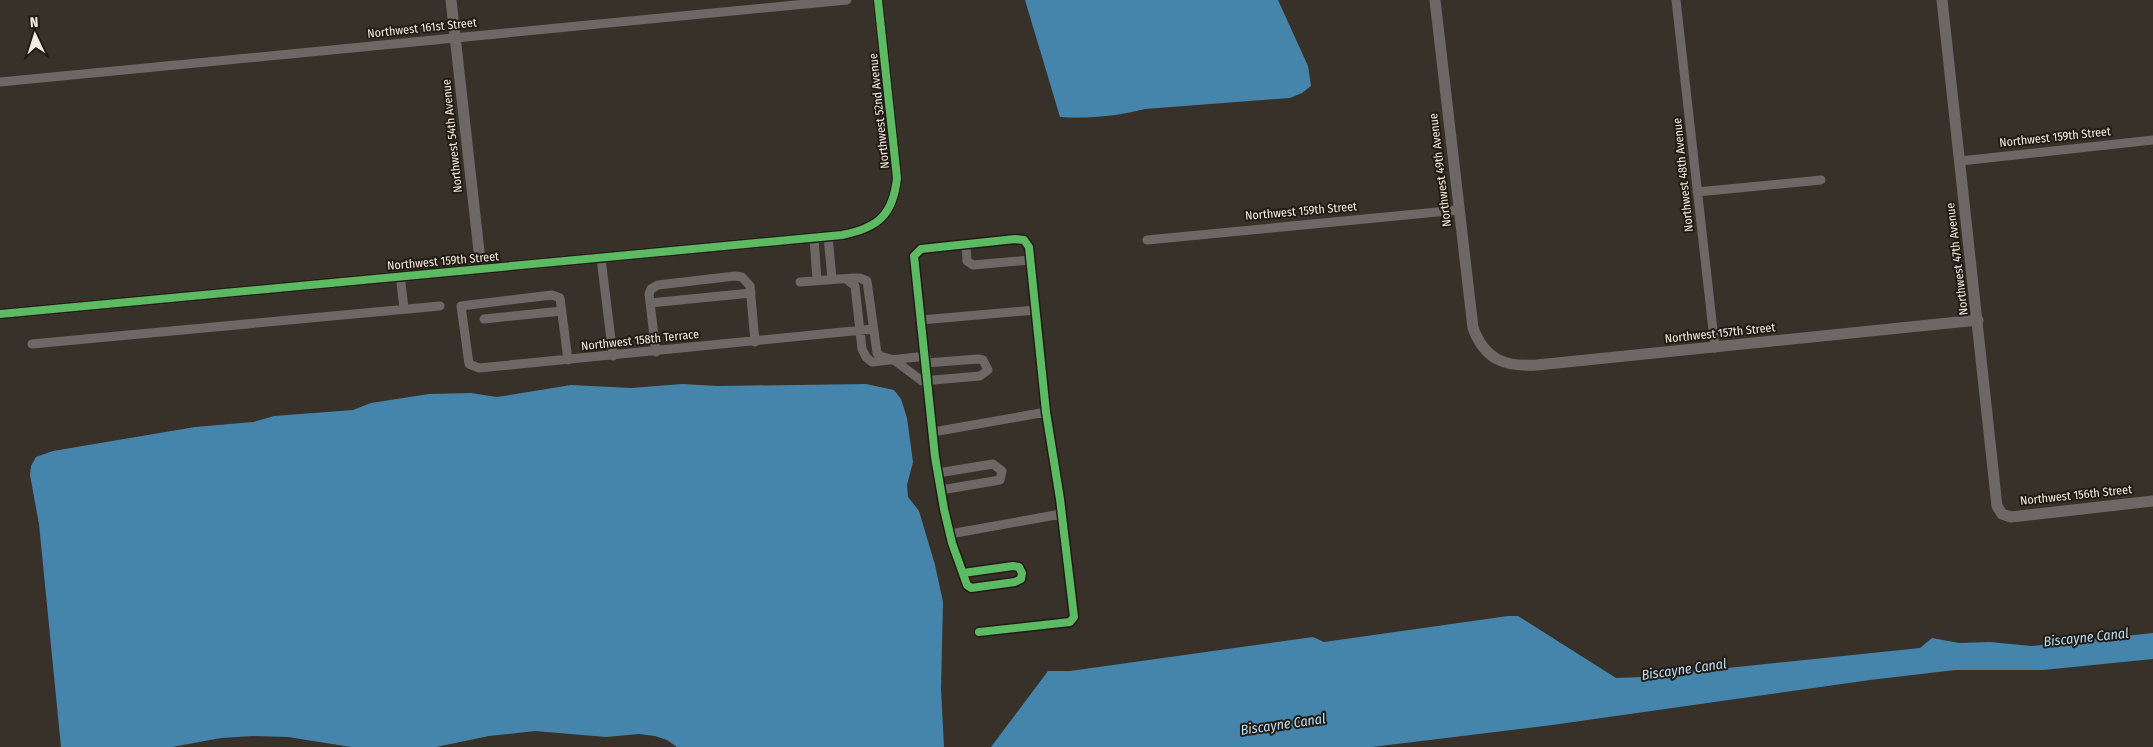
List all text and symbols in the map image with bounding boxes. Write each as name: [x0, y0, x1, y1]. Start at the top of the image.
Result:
north arrow: [10, 10, 60, 60]
text: N: [29, 14, 39, 31]
street label: Northwest 161st Street: [367, 15, 477, 41]
street label: Northwest 52nd Avenue: [866, 53, 892, 169]
street label: Northwest 54th Avenue: [439, 78, 465, 193]
street label: Northwest 49th Avenue: [1426, 112, 1454, 228]
street label: Northwest 48th Avenue: [1670, 117, 1696, 233]
street label: Northwest 159th Street: [1999, 124, 2112, 150]
street label: Northwest 159th Street: [1245, 199, 1358, 223]
street label: Northwest 47th Avenue: [1943, 202, 1971, 316]
street label: Northwest 159th Street: [387, 249, 500, 273]
street label: Northwest 157th Street: [1664, 320, 1776, 346]
street label: Northwest 158th Terrace: [580, 327, 700, 353]
street label: Northwest 156th Street: [2019, 482, 2133, 508]
water label: Biscayne Canal: [2043, 625, 2130, 650]
water label: Biscayne Canal: [1640, 655, 1728, 684]
water label: Biscayne Canal: [1239, 710, 1327, 739]

